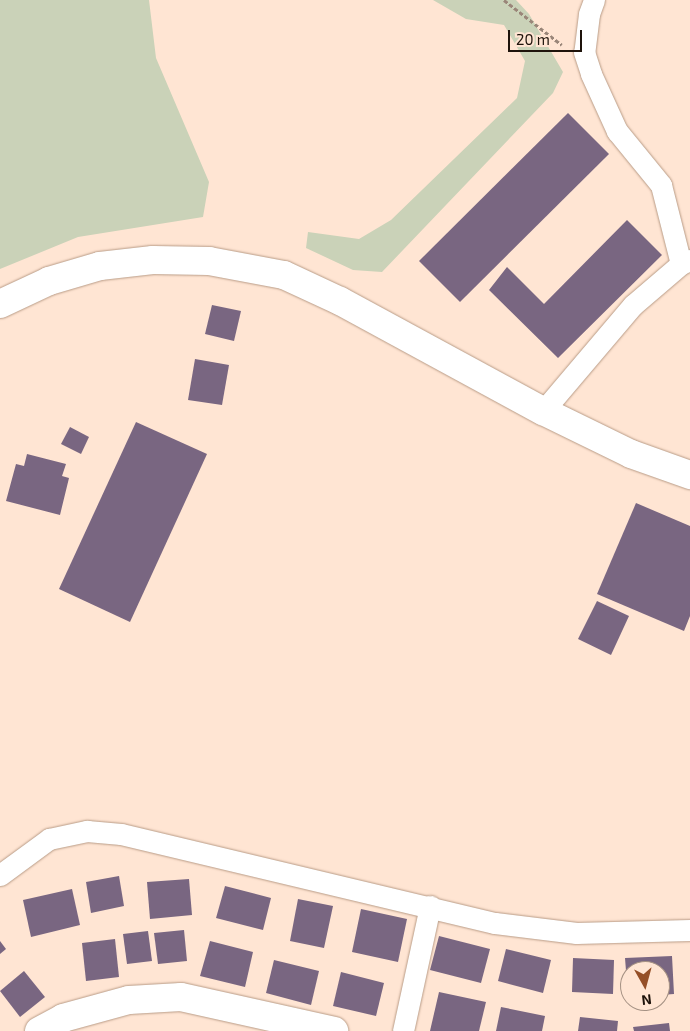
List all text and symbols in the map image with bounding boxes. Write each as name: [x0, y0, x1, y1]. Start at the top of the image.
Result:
scale bar: [510, 20, 584, 52]
text: 20 m: [516, 30, 550, 48]
north arrow: [620, 961, 670, 1011]
text: N: [641, 991, 653, 1009]

